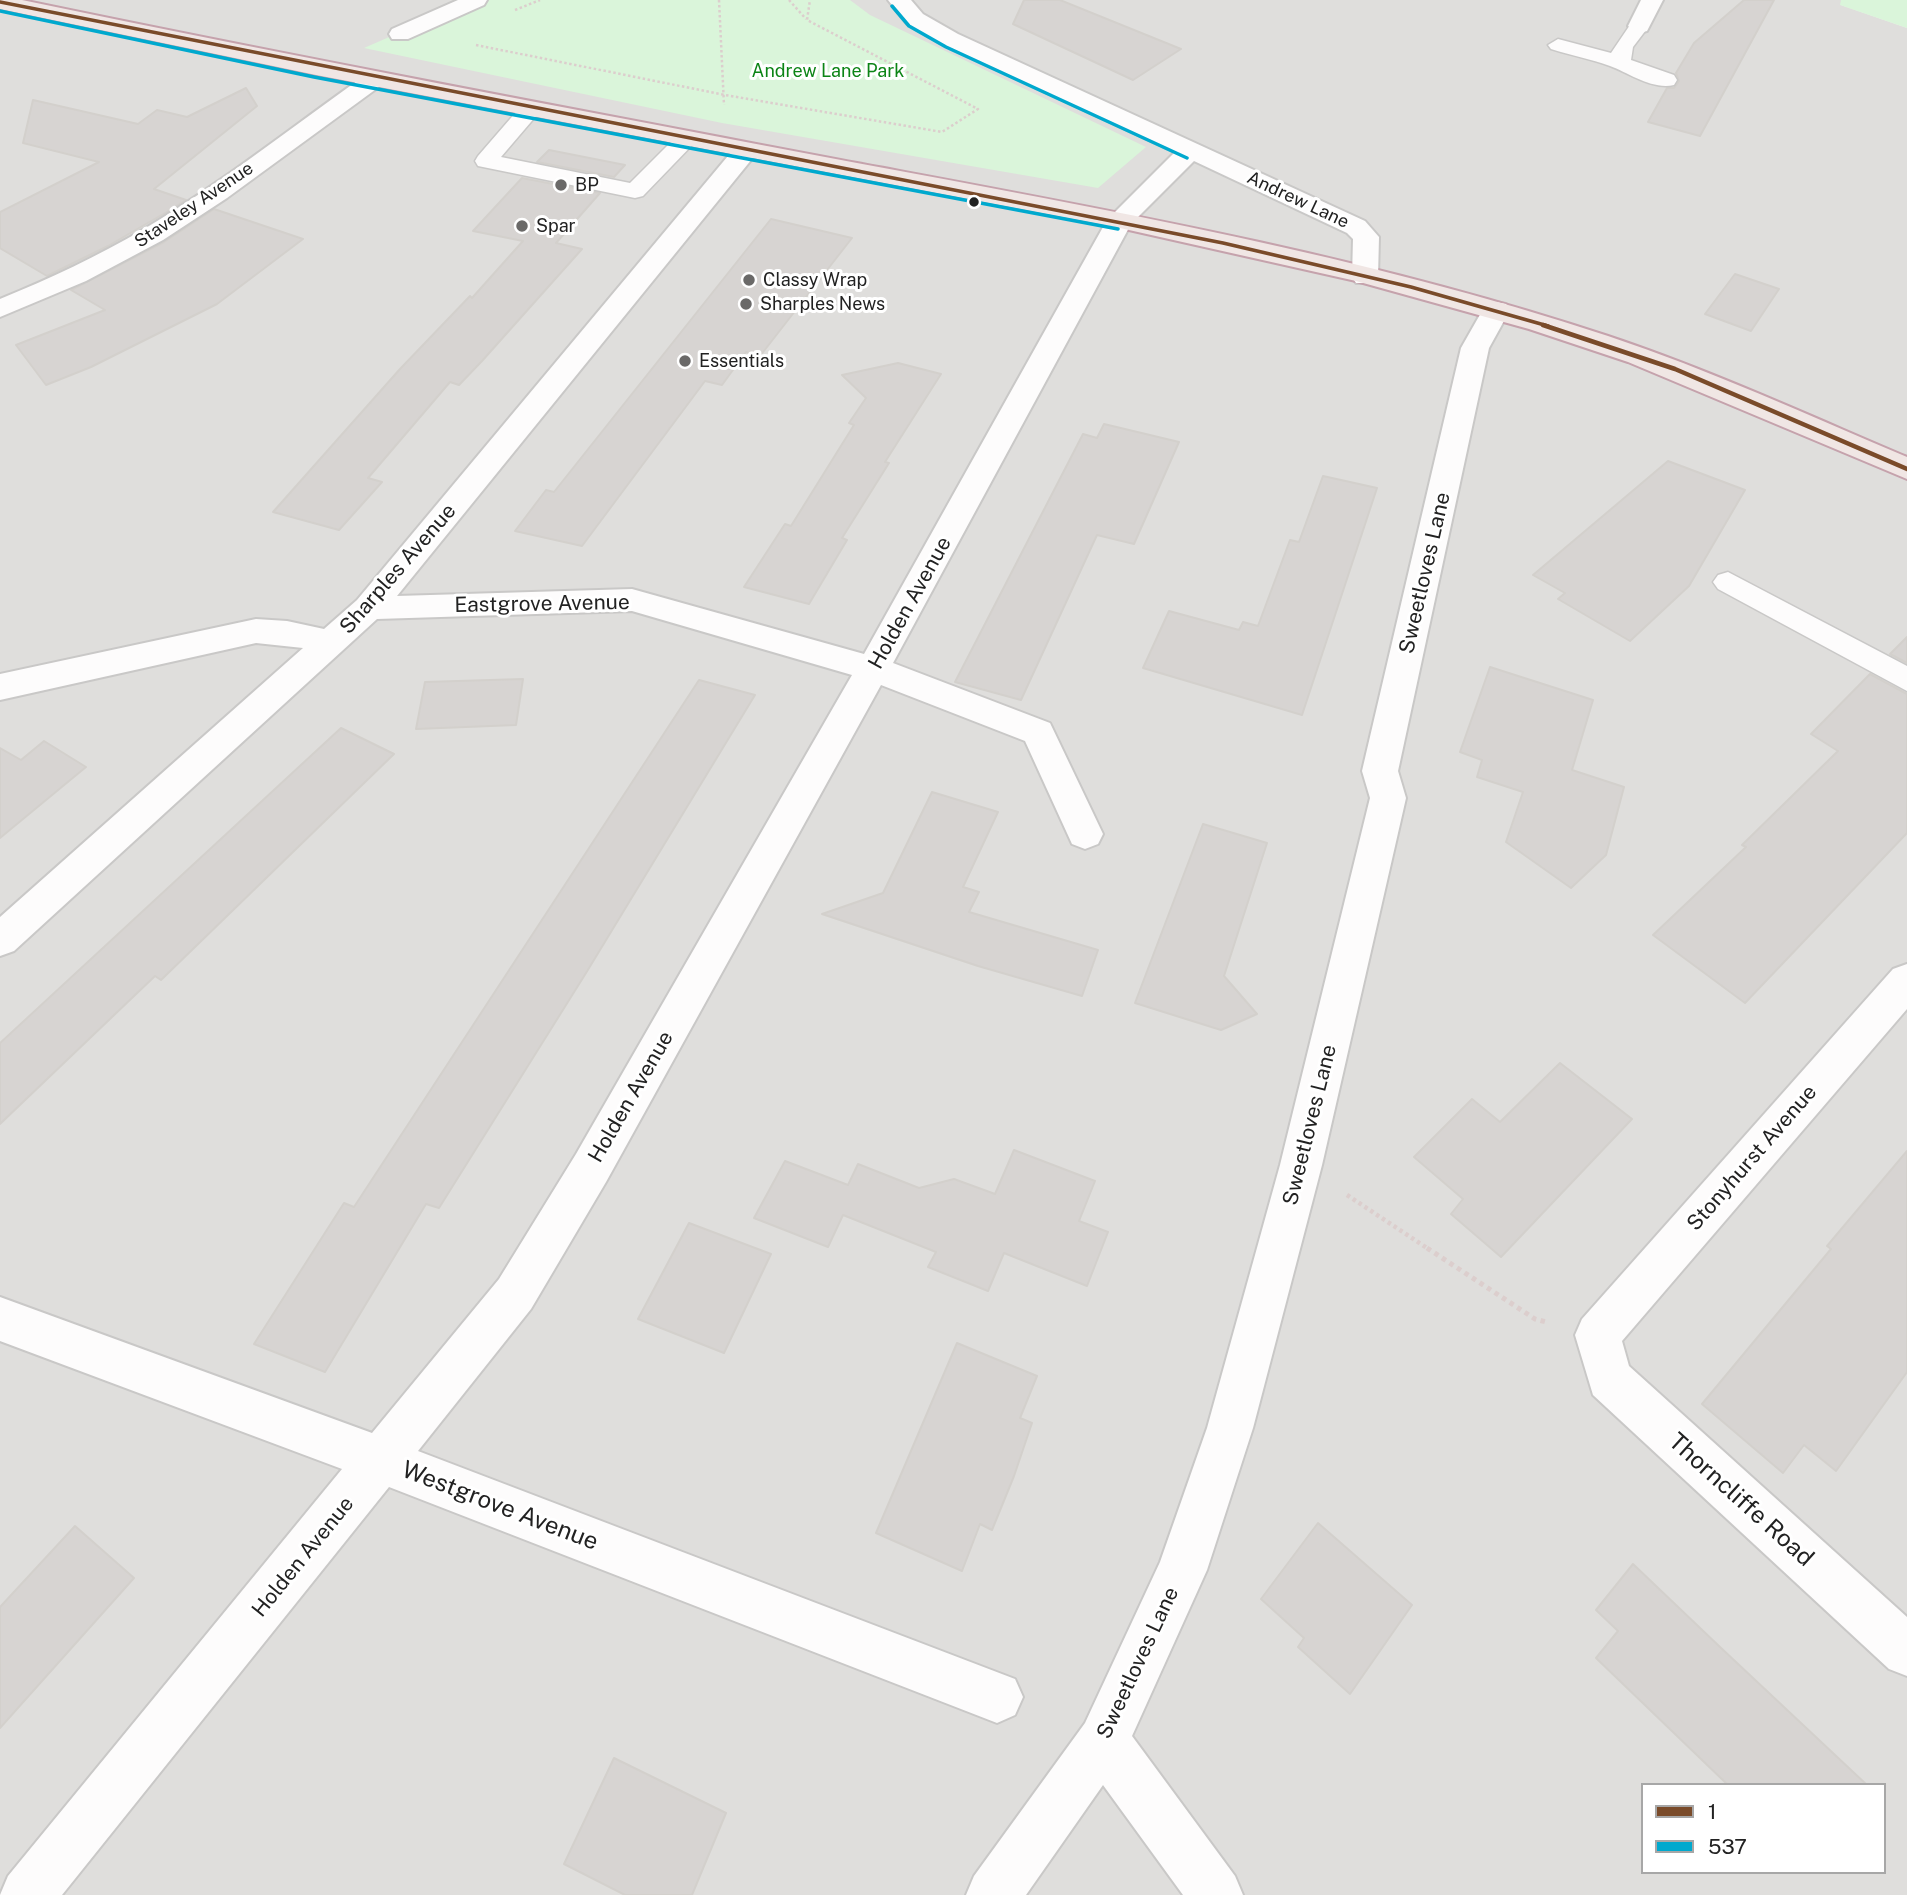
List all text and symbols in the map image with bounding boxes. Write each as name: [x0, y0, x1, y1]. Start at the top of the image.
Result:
park label: Andrew Lane Park: [752, 60, 904, 82]
street label: Staveley Avenue: [131, 157, 257, 253]
street label: Andrew Lane: [1244, 167, 1352, 233]
place label: BP: [575, 174, 599, 196]
marker: BP: [553, 177, 569, 193]
unlabelled marker: [967, 195, 981, 209]
place label: Spar: [536, 215, 576, 237]
marker: Spar: [514, 218, 530, 234]
place label: Classy Wrap: [763, 269, 867, 291]
marker: Classy Wrap: [741, 272, 757, 288]
place label: Sharples News: [760, 293, 885, 315]
marker: Sharples News: [738, 296, 754, 312]
place label: Essentials: [699, 350, 784, 372]
marker: Essentials: [677, 353, 693, 369]
street label: Sweetloves Lane: [1394, 490, 1456, 656]
street label: Sharples Avenue: [335, 499, 461, 639]
street label: Holden Avenue: [863, 532, 957, 674]
street label: Eastgrove Avenue: [454, 590, 630, 618]
street label: Holden Avenue: [583, 1027, 679, 1167]
street label: Sweetloves Lane: [1278, 1042, 1342, 1208]
street label: Stonyhurst Avenue: [1682, 1080, 1822, 1236]
street label: Thorncliffe Road: [1662, 1427, 1820, 1573]
street label: Westgrove Avenue: [398, 1455, 602, 1557]
street label: Holden Avenue: [247, 1492, 359, 1622]
street label: Sweetloves Lane: [1092, 1583, 1184, 1743]
legend: [1641, 1783, 1886, 1874]
text: 1: [1708, 1799, 1717, 1824]
text: 537: [1708, 1834, 1747, 1859]

